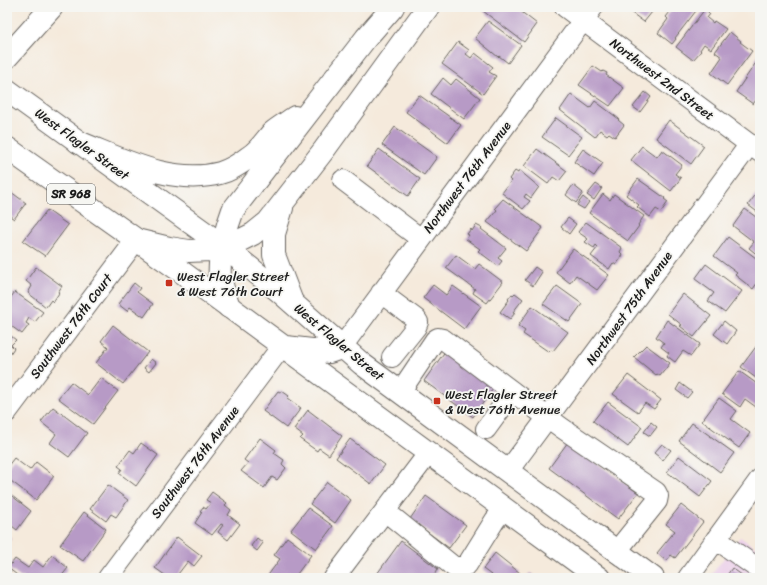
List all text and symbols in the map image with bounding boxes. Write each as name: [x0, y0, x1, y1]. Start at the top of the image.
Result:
street label: Northwest 2nd Street: [605, 32, 720, 126]
street label: West Flagler Street: [30, 102, 135, 187]
street label: Northwest 76th Avenue: [417, 116, 517, 238]
road number: SR 968: [47, 184, 95, 204]
street label: Northwest 75th Avenue: [580, 246, 678, 370]
place label: West Flagler Street & West 76th Court: [177, 265, 290, 303]
street label: Southwest 76th Court: [24, 268, 119, 384]
marker: West Flagler Street & West 76th Court: [164, 278, 174, 288]
street label: West Flagler Street: [289, 297, 390, 387]
place label: West Flagler Street & West 76th Avenue: [445, 383, 560, 421]
marker: West Flagler Street & West 76th Avenue: [432, 396, 442, 406]
street label: Southwest 76th Avenue: [145, 401, 245, 523]

